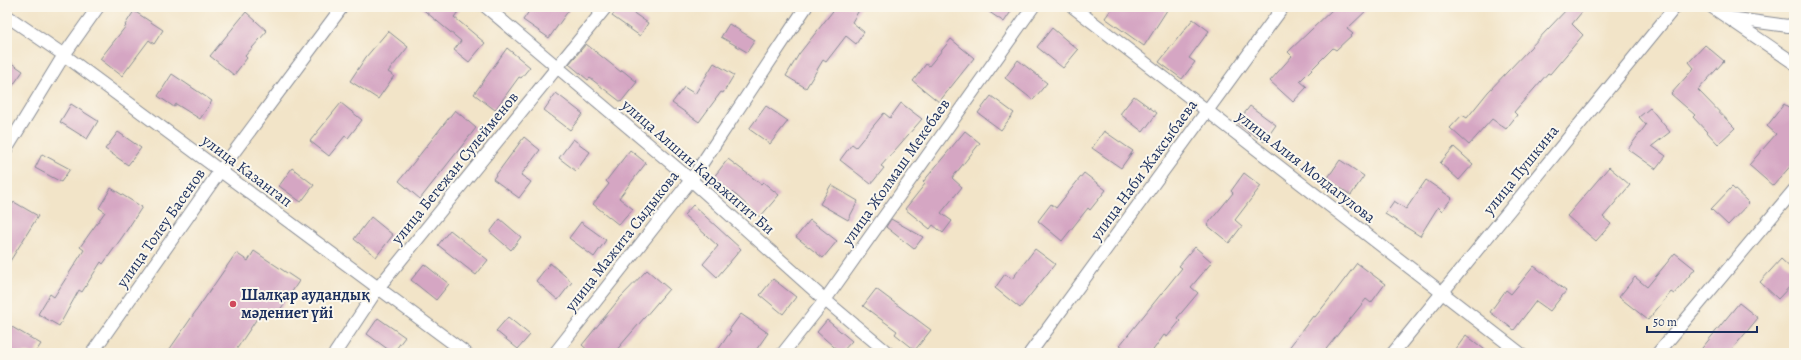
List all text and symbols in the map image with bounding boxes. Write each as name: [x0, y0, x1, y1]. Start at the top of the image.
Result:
street label: улица Бегежан Сулейменов: [386, 87, 524, 250]
street label: улица Алшин Каражигит Би: [616, 94, 779, 240]
street label: улица Жолмаш Мекебаев: [836, 94, 955, 251]
street label: улица Наби Жаксыбаева: [1085, 94, 1203, 246]
street label: улица Алия Молдагулова: [1231, 105, 1381, 229]
street label: улица Пушкина: [1477, 120, 1564, 220]
street label: улица Казангап: [196, 129, 297, 212]
street label: улица Толеу Басенов: [111, 164, 211, 293]
street label: улица Мажита Сыдыкова: [559, 165, 685, 317]
place label: Шалқар аудандық мәдениет үйі: [241, 284, 370, 324]
marker: Шалқар аудандық мәдениет үйі: [228, 299, 238, 309]
scale bar: [1647, 308, 1757, 334]
text: 50 m: [1653, 314, 1677, 330]

